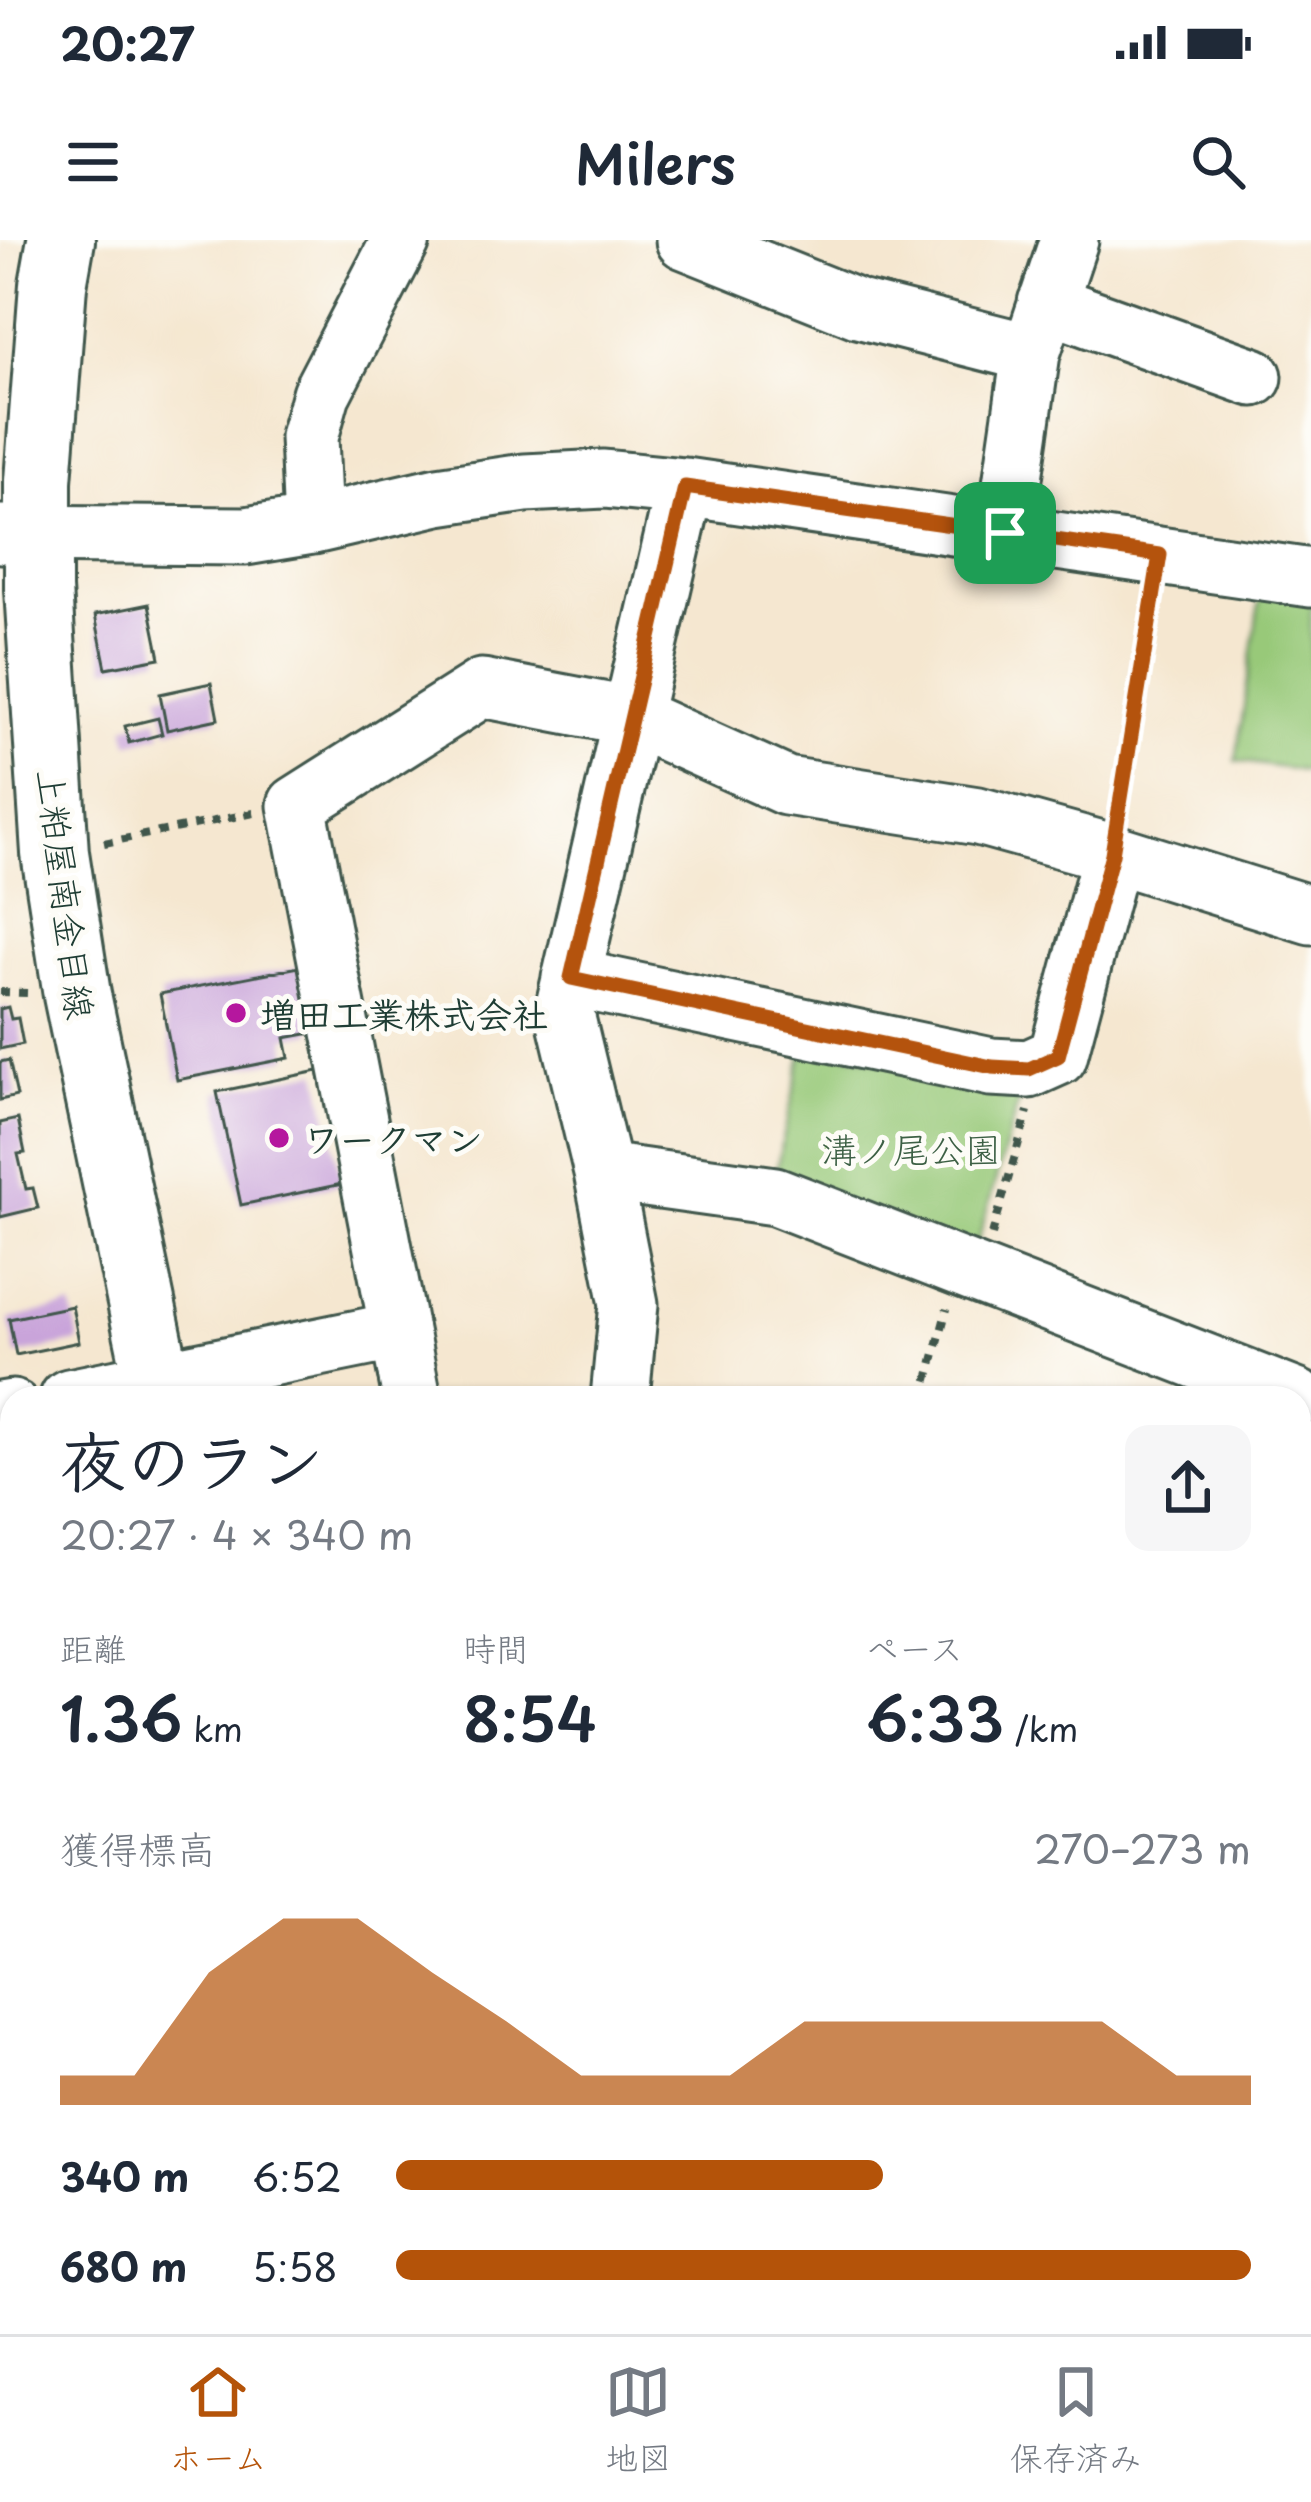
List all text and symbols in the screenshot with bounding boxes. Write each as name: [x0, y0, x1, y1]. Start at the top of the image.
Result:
text: 20:27: [60, 8, 194, 76]
text: Milers: [575, 122, 736, 203]
icon: menu: [60, 129, 126, 195]
icon: search: [1185, 129, 1251, 195]
pin: [954, 482, 1056, 584]
icon: arrive: [972, 500, 1038, 566]
street label: 上粕屋南金目線: [25, 766, 109, 1022]
place label: 増田工業株式会社: [260, 986, 548, 1040]
marker: 増田工業株式会社: [223, 1000, 249, 1026]
place label: ワークマン: [303, 1111, 483, 1165]
park label: 溝ノ尾公園: [821, 1121, 1001, 1175]
marker: ワークマン: [266, 1125, 292, 1151]
text: 夜のラン: [60, 1409, 324, 1508]
button: share: [1125, 1425, 1251, 1551]
text: 20:27 · 4 × 340 m: [60, 1504, 413, 1563]
text: 距離: [60, 1622, 126, 1672]
text: 時間: [463, 1622, 529, 1672]
text: ペース: [866, 1622, 963, 1672]
text: 1.36: [60, 1672, 183, 1762]
text: 8:54: [463, 1672, 597, 1762]
text: 6:33: [866, 1672, 1004, 1762]
text: km: [183, 1703, 243, 1753]
text: /km: [1004, 1703, 1078, 1753]
text: 獲得標高: [60, 1818, 216, 1877]
text: 270–273 m: [1034, 1818, 1251, 1877]
text: 340 m: [60, 2146, 189, 2205]
text: 6:52: [252, 2146, 342, 2205]
text: 680 m: [60, 2236, 187, 2295]
text: 5:58: [252, 2236, 338, 2295]
tab: ホーム: [169, 2359, 267, 2481]
tab: 地図: [605, 2359, 671, 2481]
tab: 保存済み: [1010, 2359, 1142, 2481]

